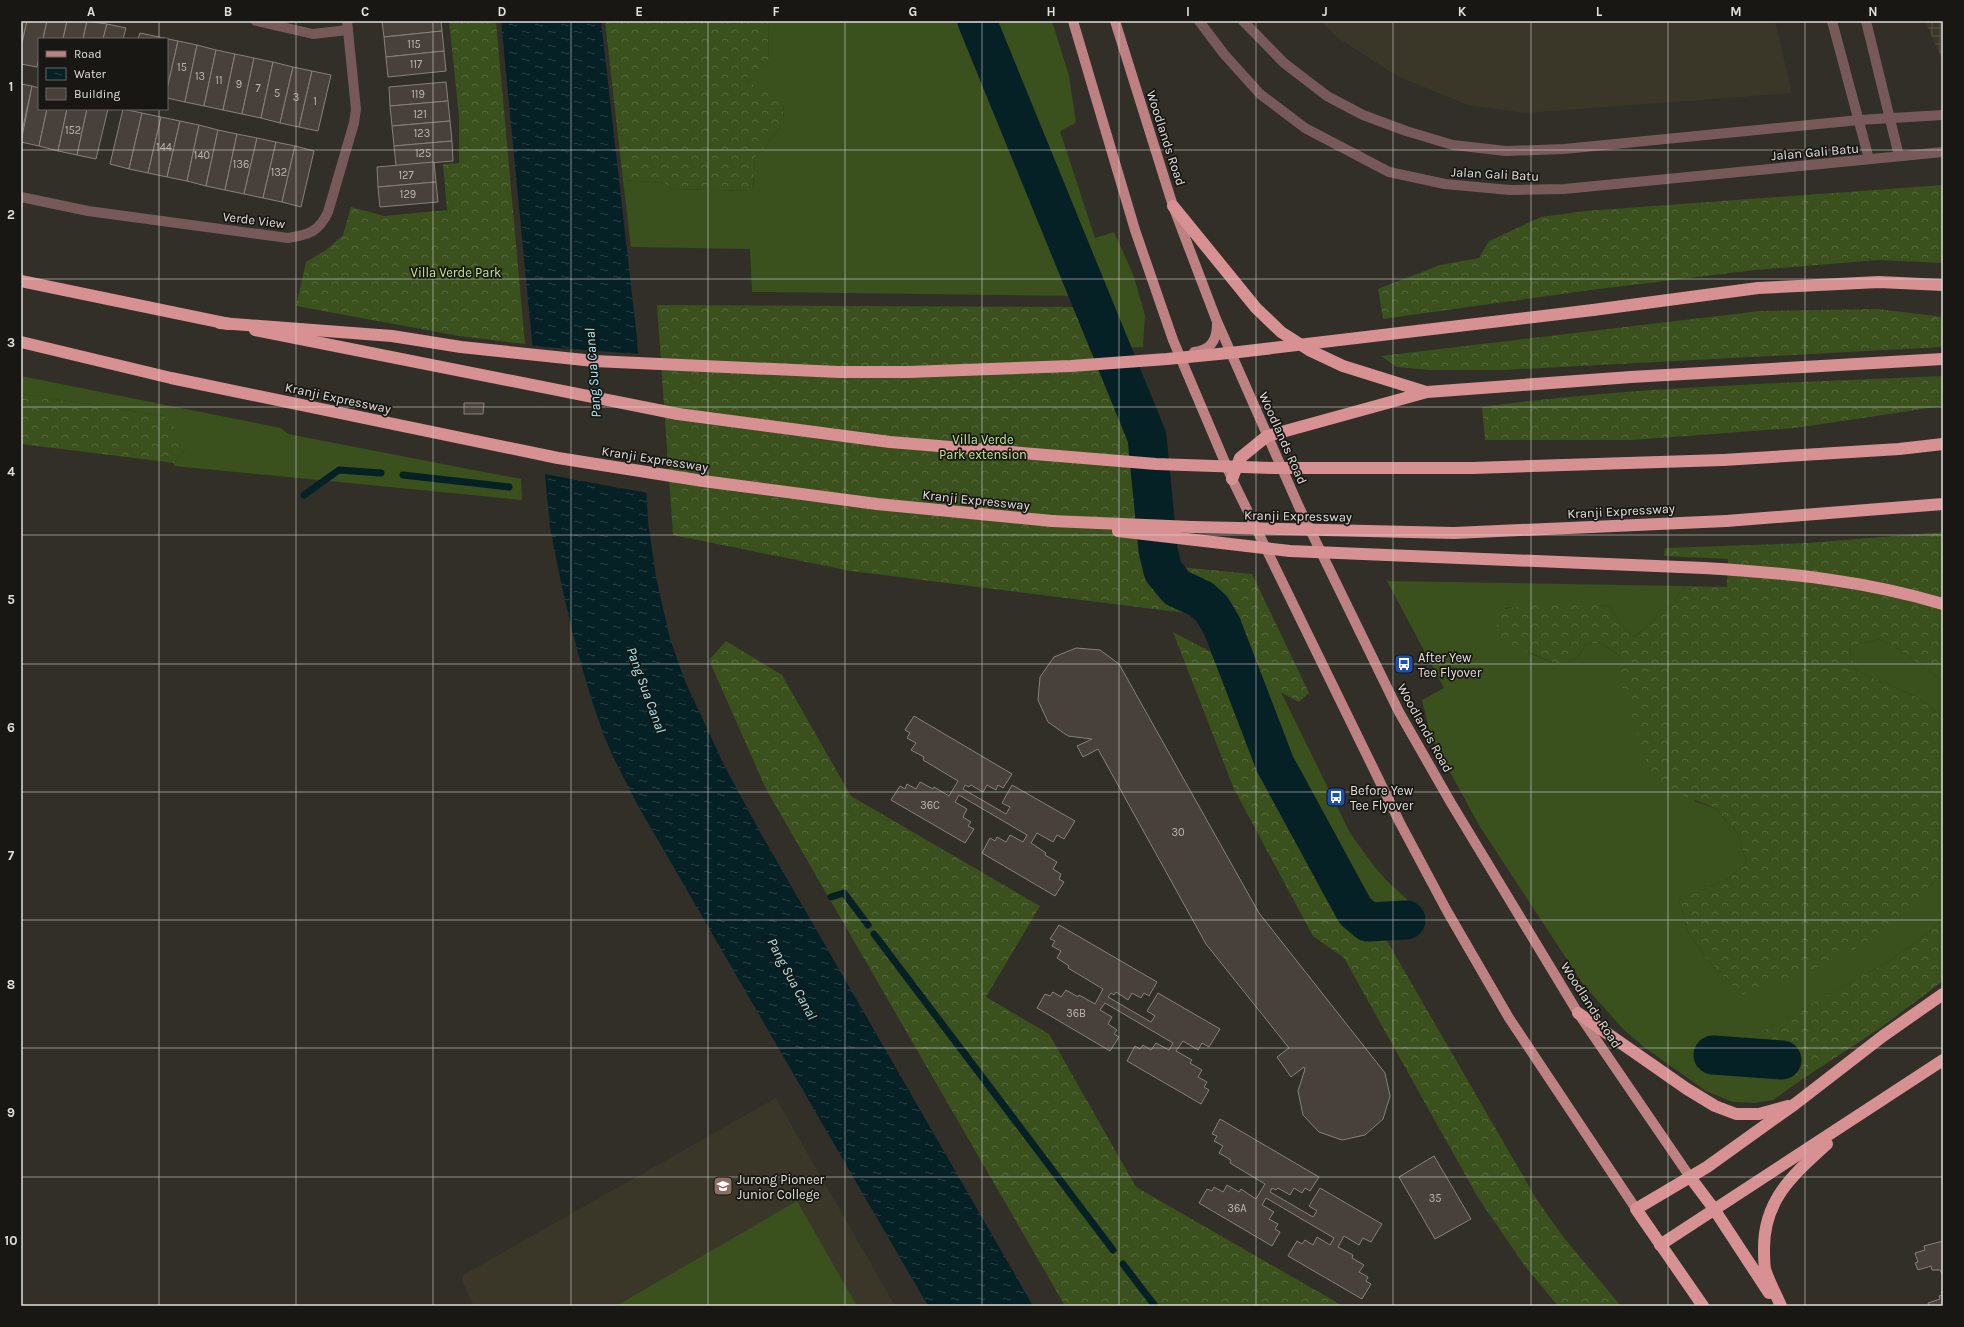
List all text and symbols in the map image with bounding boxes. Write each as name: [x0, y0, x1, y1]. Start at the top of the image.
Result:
text: A: [87, 4, 95, 19]
text: B: [224, 4, 232, 19]
text: C: [361, 4, 369, 19]
text: D: [498, 4, 507, 19]
text: E: [635, 4, 643, 19]
text: F: [772, 4, 780, 19]
text: G: [909, 4, 917, 19]
text: H: [1046, 4, 1056, 19]
text: I: [1186, 4, 1190, 19]
text: J: [1322, 4, 1328, 19]
text: K: [1458, 4, 1467, 19]
text: L: [1596, 4, 1603, 19]
text: M: [1730, 4, 1742, 19]
text: N: [1868, 4, 1878, 19]
legend: [38, 38, 168, 110]
house number: 115: [407, 38, 421, 51]
text: Road: [74, 47, 102, 61]
house number: 117: [410, 58, 422, 71]
house number: 15: [177, 61, 187, 74]
text: Water: [74, 67, 107, 81]
house number: 13: [195, 70, 205, 83]
house number: 11: [215, 74, 223, 87]
house number: 9: [236, 78, 242, 91]
text: 1: [9, 79, 13, 94]
house number: 7: [255, 82, 261, 95]
text: Building: [74, 87, 121, 101]
house number: 5: [274, 87, 280, 100]
house number: 119: [411, 88, 425, 101]
street label: Woodlands Road: [1144, 88, 1188, 188]
house number: 3: [293, 91, 299, 104]
house number: 1: [313, 95, 317, 108]
house number: 121: [413, 108, 427, 121]
house number: 152: [65, 124, 81, 137]
house number: 123: [414, 127, 430, 140]
house number: 144: [156, 141, 172, 154]
street label: Jalan Gali Batu: [1770, 141, 1860, 163]
house number: 125: [415, 147, 431, 160]
house number: 140: [194, 149, 210, 162]
house number: 136: [233, 158, 249, 171]
street label: Jalan Gali Batu: [1451, 164, 1539, 184]
house number: 132: [271, 166, 287, 179]
house number: 127: [398, 169, 414, 182]
house number: 129: [400, 188, 416, 201]
text: 2: [7, 207, 15, 222]
street label: Verde View: [222, 209, 287, 231]
park label: Villa Verde Park: [411, 265, 501, 280]
water label: Pang Sua Canal: [581, 327, 605, 418]
text: 3: [7, 335, 15, 350]
street label: Kranji Expressway: [284, 379, 392, 417]
street label: Woodlands Road: [1256, 390, 1310, 486]
park label: Villa Verde Park extension: [939, 432, 1027, 462]
street label: Kranji Expressway: [601, 443, 709, 475]
text: 4: [7, 464, 15, 479]
street label: Kranji Expressway: [922, 487, 1030, 513]
street label: Kranji Expressway: [1567, 501, 1675, 521]
street label: Kranji Expressway: [1244, 508, 1352, 524]
text: 5: [7, 592, 15, 607]
water label: Pang Sua Canal: [623, 645, 670, 736]
place label: After Yew Tee Flyover: [1418, 650, 1482, 680]
bus stop icon: After Yew Tee Flyover: [1393, 653, 1415, 675]
street label: Woodlands Road: [1394, 681, 1456, 775]
text: 6: [7, 720, 15, 735]
place label: Before Yew Tee Flyover: [1350, 783, 1414, 813]
bus stop icon: Before Yew Tee Flyover: [1325, 786, 1347, 808]
house number: 36C: [920, 799, 940, 812]
house number: 30: [1171, 826, 1185, 839]
text: 7: [8, 848, 15, 863]
water label: Pang Sua Canal: [763, 935, 821, 1023]
street label: Woodlands Road: [1558, 959, 1624, 1051]
text: 8: [7, 977, 15, 992]
house number: 36B: [1066, 1007, 1086, 1020]
text: 9: [7, 1105, 15, 1120]
place label: Jurong Pioneer Junior College: [737, 1172, 825, 1202]
school or university icon: Jurong Pioneer Junior College: [712, 1175, 734, 1197]
house number: 35: [1429, 1192, 1441, 1205]
house number: 36A: [1227, 1202, 1247, 1215]
text: 10: [5, 1233, 17, 1248]

